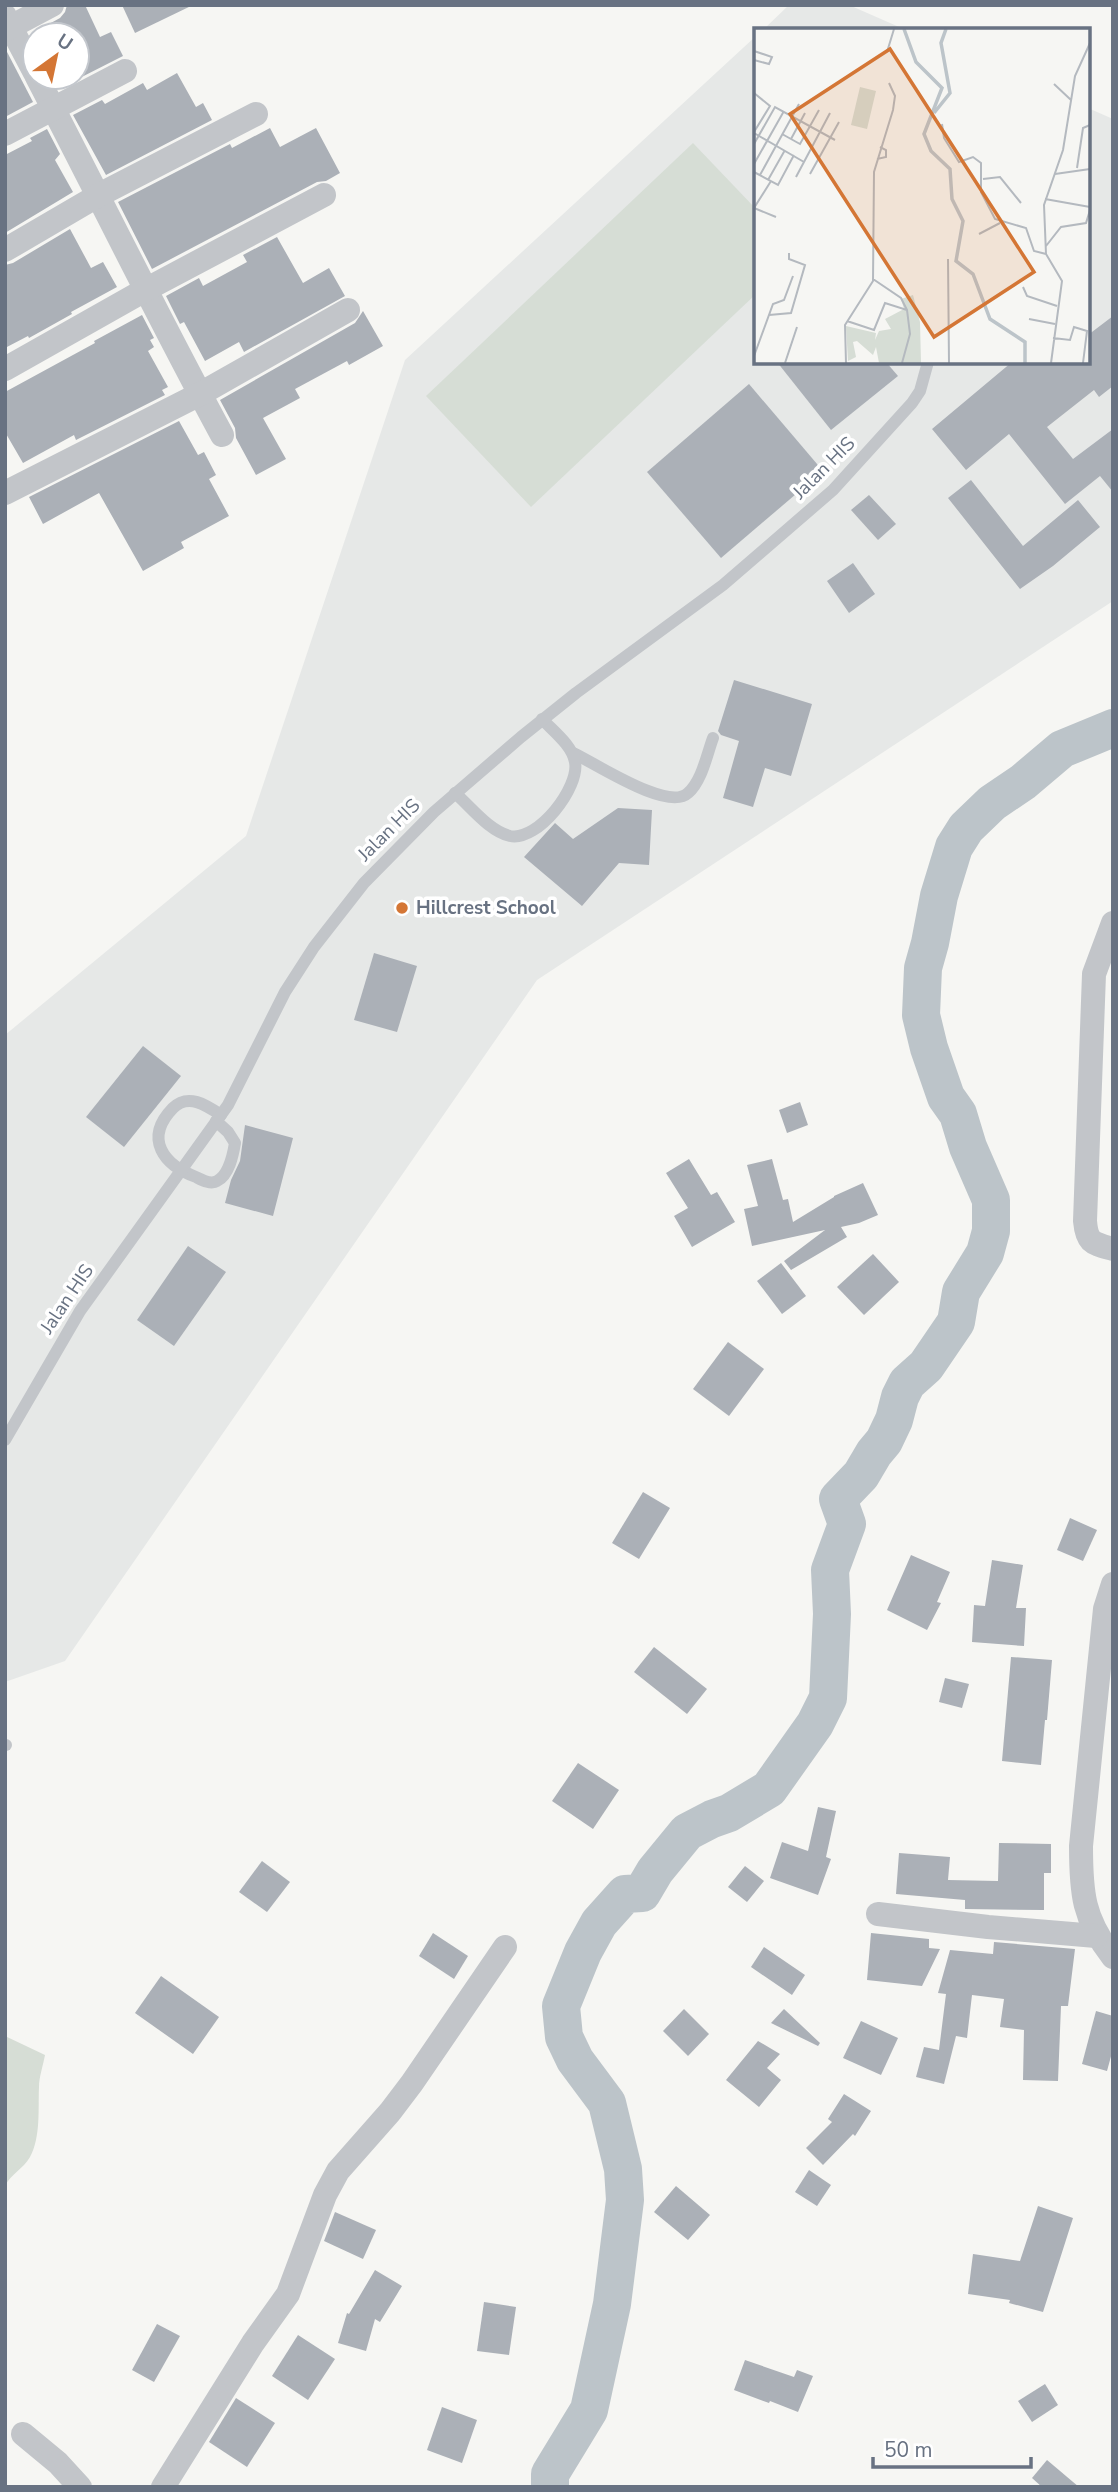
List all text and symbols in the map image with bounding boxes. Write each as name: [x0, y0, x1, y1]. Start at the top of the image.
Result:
north arrow: [21, 21, 91, 91]
text: U: [52, 28, 78, 57]
inset map: [754, 28, 1090, 364]
street label: Jalan HIS: [786, 431, 861, 506]
street label: Jalan HIS: [351, 793, 426, 868]
place label: Hillcrest School: [416, 895, 556, 921]
marker: Hillcrest School: [394, 900, 410, 916]
street label: Jalan HIS: [34, 1259, 100, 1340]
scale bar: [873, 2426, 1030, 2470]
text: 50 m: [884, 2436, 933, 2464]

